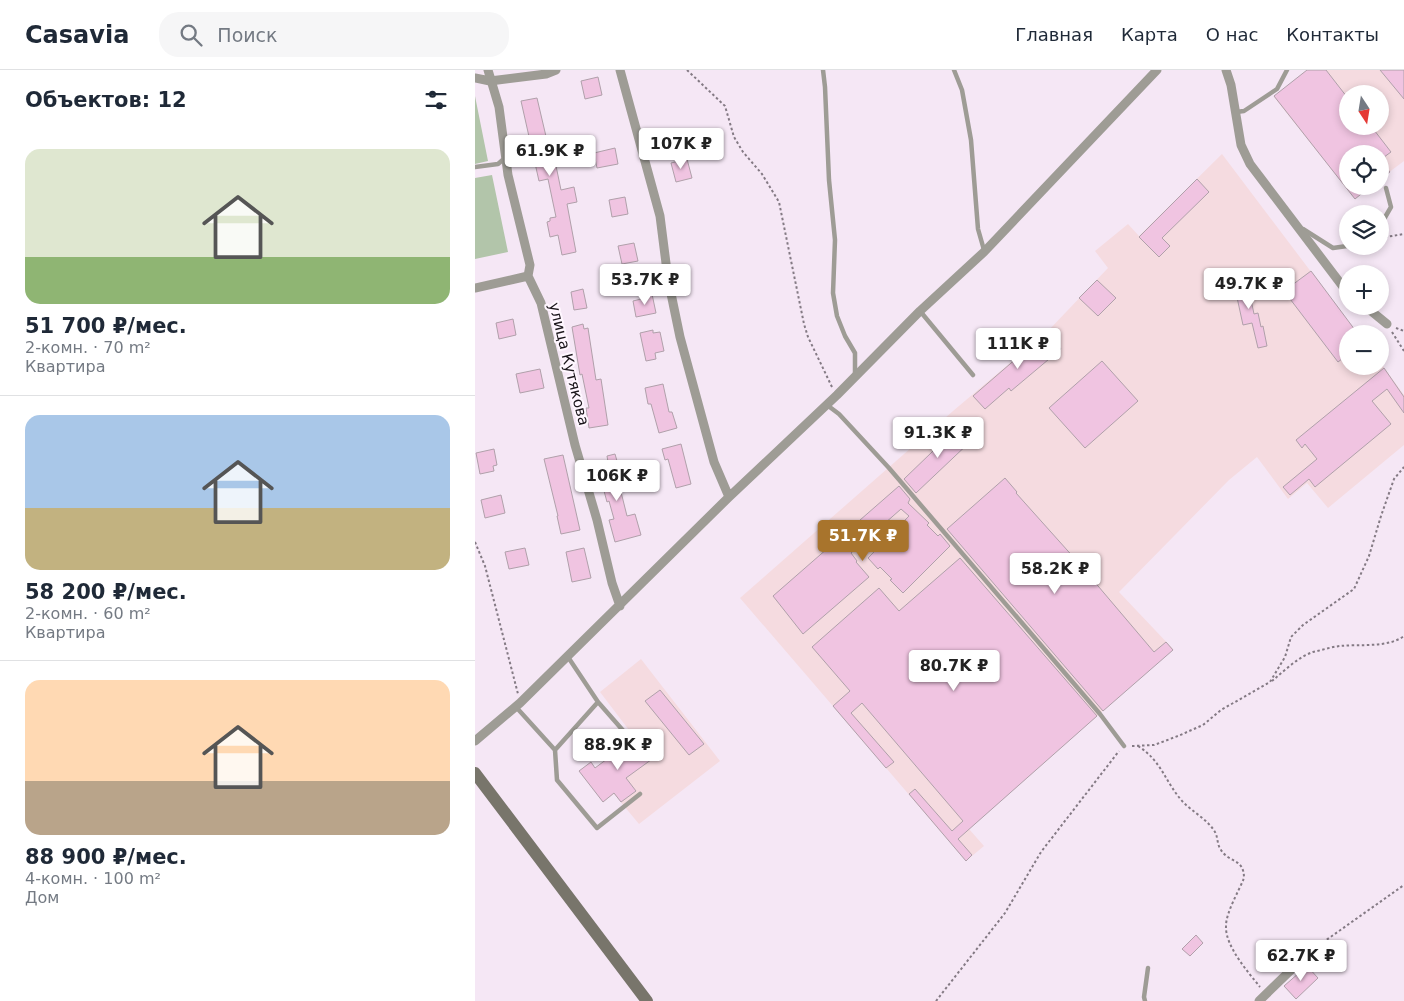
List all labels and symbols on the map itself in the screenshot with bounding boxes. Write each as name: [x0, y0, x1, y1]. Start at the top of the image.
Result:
north arrow: [1339, 85, 1389, 135]
pin: 107K ₽: [640, 128, 722, 170]
pin: 61.9K ₽: [504, 134, 596, 177]
pin: 53.7K ₽: [599, 264, 691, 306]
pin: 49.7K ₽: [1203, 268, 1295, 310]
street label: улица Кутякова: [545, 301, 593, 427]
pin: 111K ₽: [977, 328, 1059, 370]
pin: 91.3K ₽: [892, 416, 984, 459]
pin: 106K ₽: [576, 460, 658, 502]
pin: 51.7K ₽: [817, 520, 909, 562]
pin: 58.2K ₽: [1009, 552, 1101, 595]
pin: 80.7K ₽: [908, 650, 1000, 692]
pin: 88.9K ₽: [572, 728, 664, 771]
pin: 62.7K ₽: [1255, 940, 1347, 982]

